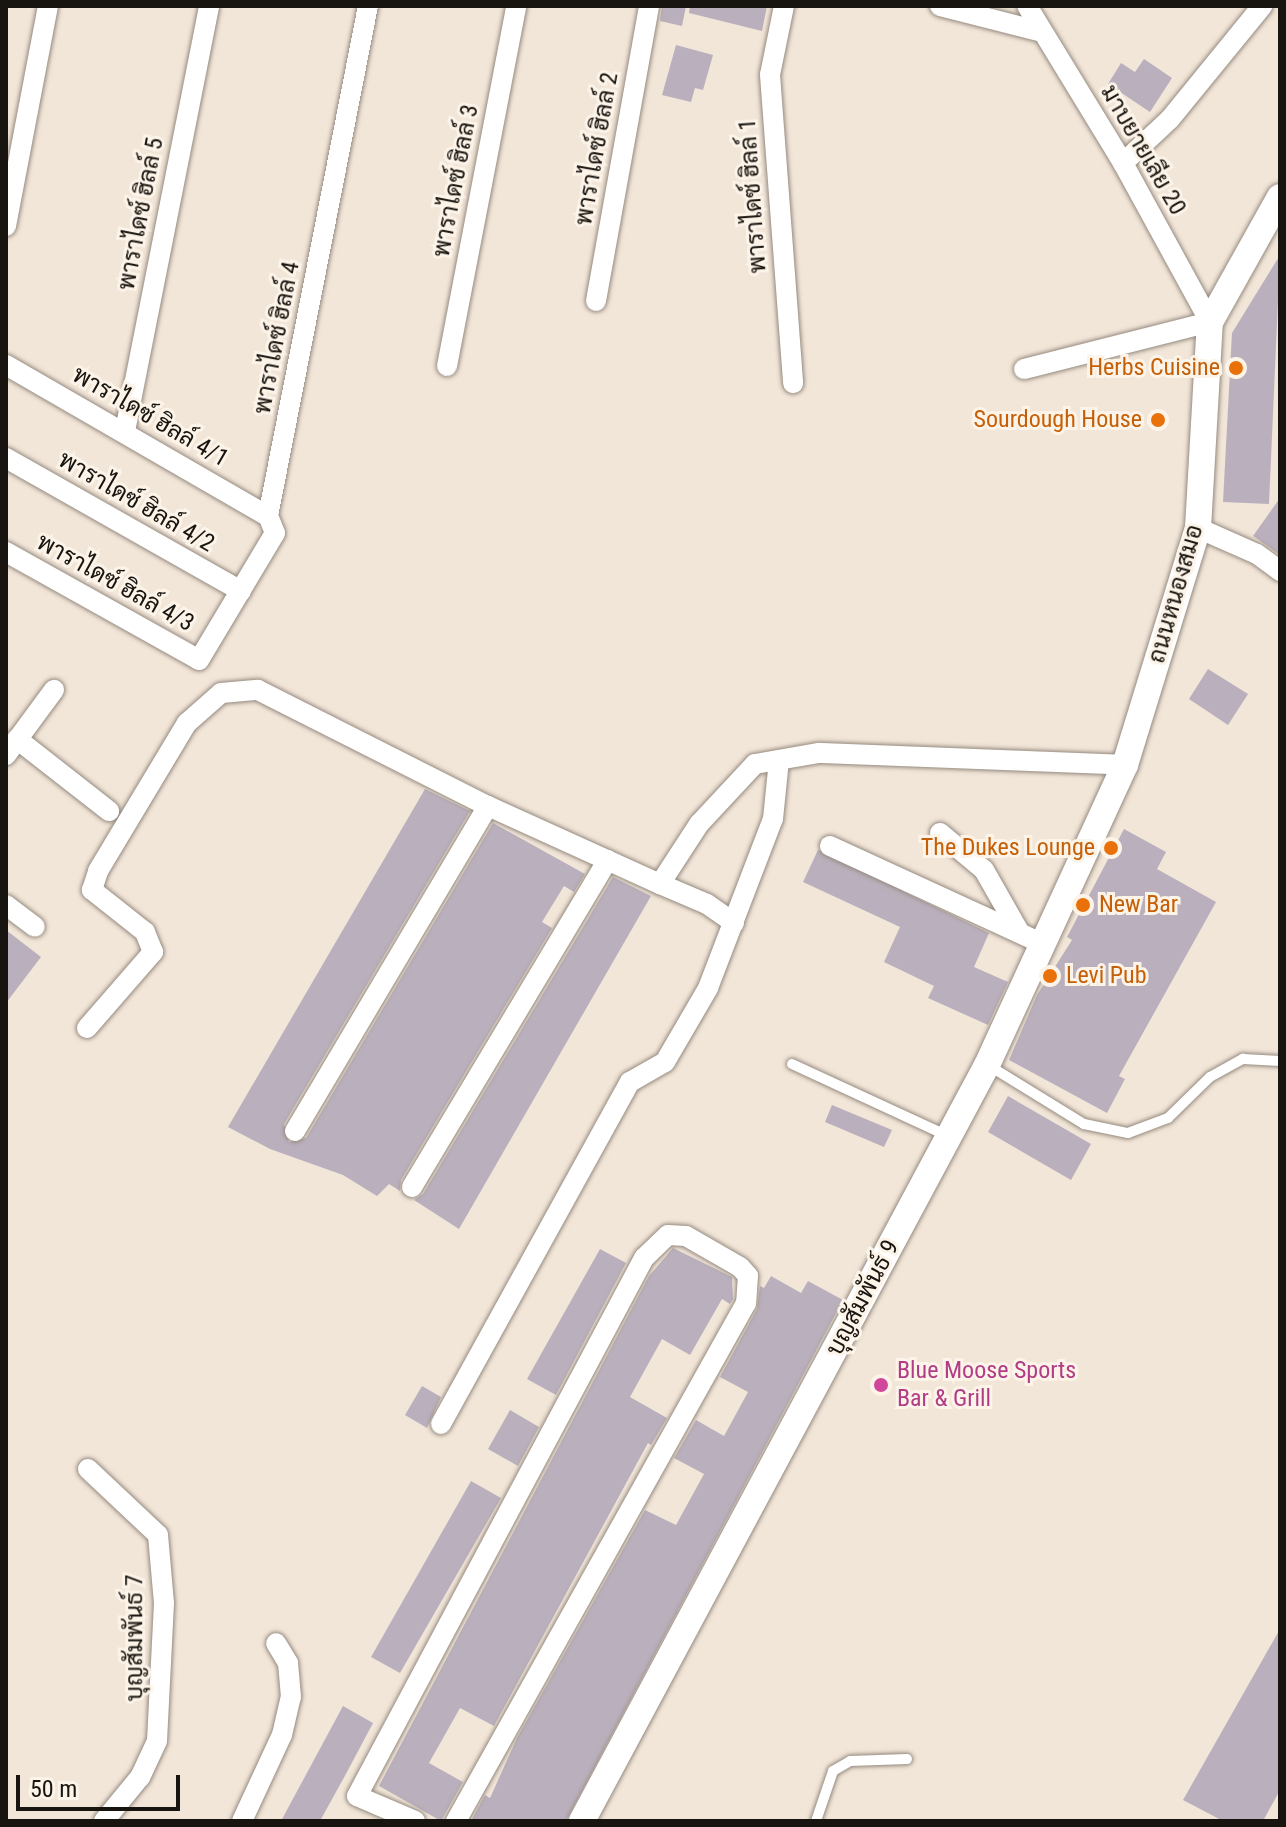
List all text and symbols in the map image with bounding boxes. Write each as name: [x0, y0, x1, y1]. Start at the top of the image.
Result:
street label: พาราไดซ์ ฮิลล์ 2: [569, 70, 625, 228]
street label: มาบยายเลีย 20: [1094, 80, 1192, 220]
street label: พาราไดซ์ ฮิลล์ 3: [427, 102, 485, 260]
street label: พาราไดซ์ ฮิลล์ 1: [733, 118, 773, 274]
street label: พาราไดซ์ ฮิลล์ 5: [112, 135, 170, 293]
street label: พาราไดซ์ ฮิลล์ 4: [248, 259, 306, 417]
place label: Herbs Cuisine: [1088, 354, 1220, 382]
marker: Herbs Cuisine: [1227, 359, 1245, 377]
street label: พาราไดซ์ ฮิลล์ 4/1: [67, 361, 233, 473]
place label: Sourdough House: [974, 406, 1142, 434]
marker: Sourdough House: [1149, 411, 1167, 429]
street label: พาราไดซ์ ฮิลล์ 4/2: [53, 446, 219, 558]
street label: ถนนหนองสมอ: [1142, 521, 1210, 667]
street label: พาราไดซ์ ฮิลล์ 4/3: [31, 528, 199, 638]
place label: The Dukes Lounge: [921, 834, 1095, 862]
marker: The Dukes Lounge: [1102, 839, 1120, 857]
place label: New Bar: [1099, 891, 1178, 919]
marker: New Bar: [1074, 896, 1092, 914]
place label: Levi Pub: [1066, 962, 1147, 990]
marker: Levi Pub: [1041, 967, 1059, 985]
street label: บุญสัมพันธ์ 9: [820, 1235, 906, 1361]
place label: Blue Moose Sports Bar & Grill: [897, 1357, 1076, 1413]
marker: Blue Moose Sports Bar & Grill: [872, 1376, 890, 1394]
street label: บุญสัมพันธ์ 7: [121, 1575, 149, 1701]
scale bar: [20, 1759, 184, 1809]
text: 50 m: [30, 1775, 77, 1803]

